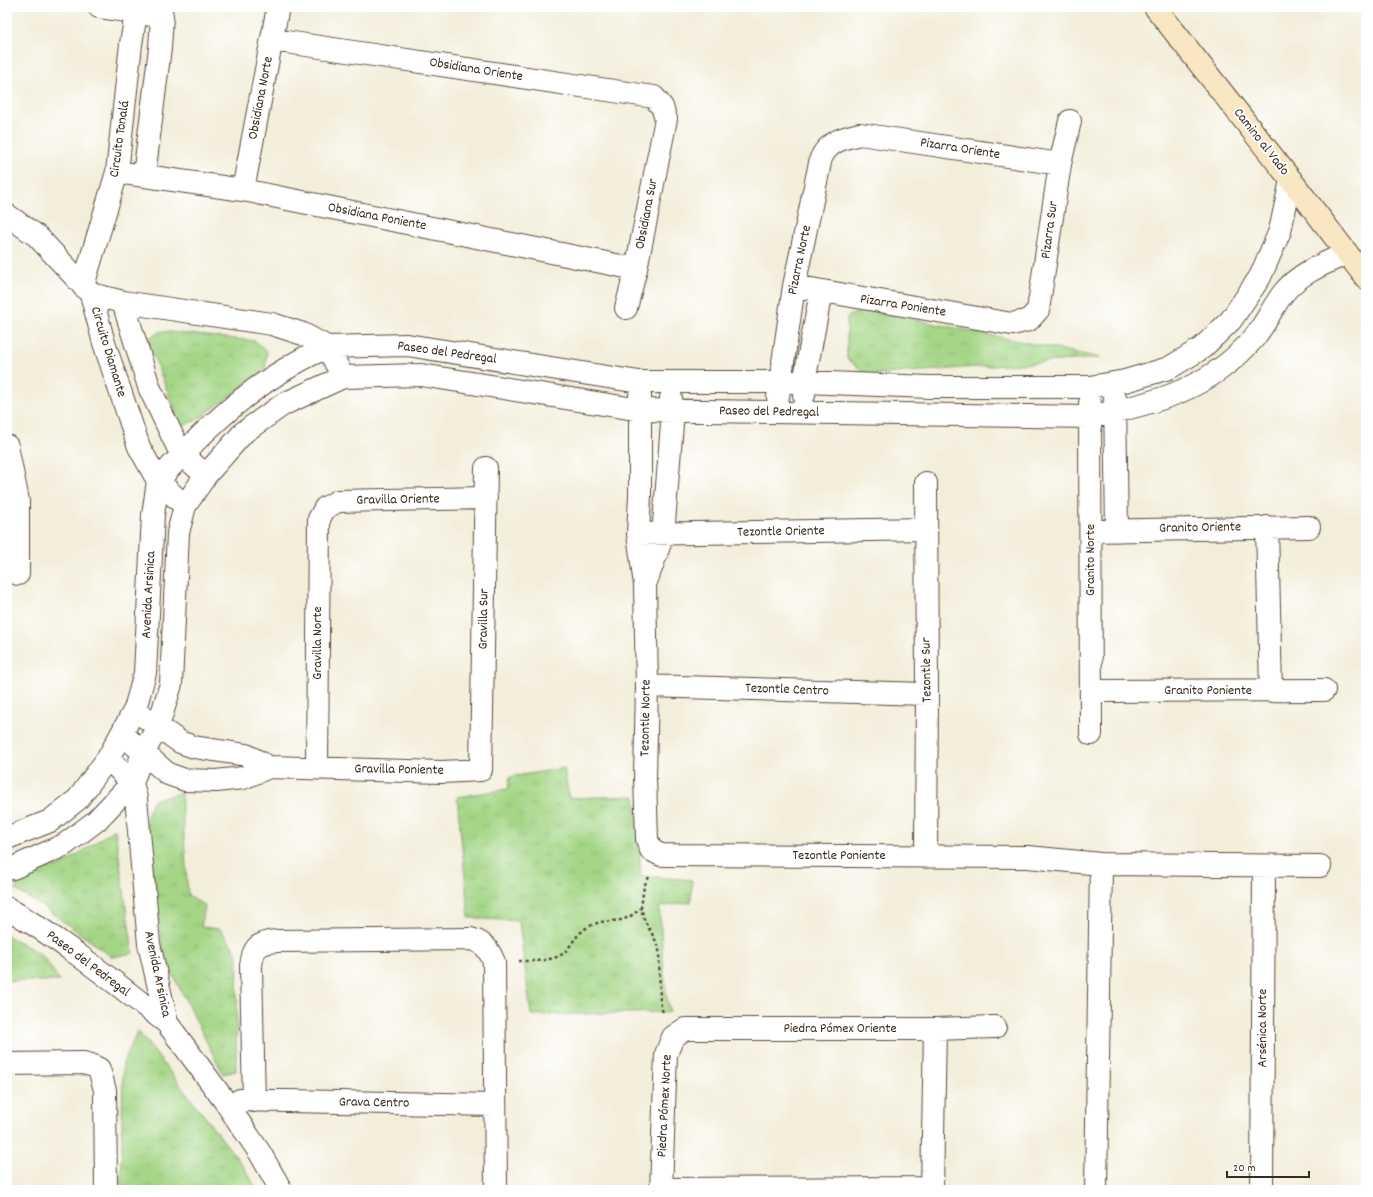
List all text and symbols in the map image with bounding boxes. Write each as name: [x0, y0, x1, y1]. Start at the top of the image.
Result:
street label: Obsidiana Oriente: [428, 53, 524, 87]
street label: Obsidiana Norte: [243, 55, 279, 141]
street label: Circuito Tonalá: [105, 99, 135, 179]
street label: Camino al Vado: [1228, 104, 1294, 180]
street label: Pizarra Oriente: [919, 133, 1001, 165]
street label: Obsidiana Sur: [630, 176, 664, 251]
street label: Obsidiana Poniente: [326, 198, 428, 236]
street label: Pizarra Sur: [1036, 199, 1064, 260]
street label: Pizarra Norte: [783, 223, 817, 297]
street label: Pizarra Poniente: [859, 289, 947, 323]
street label: Circuito Diamante: [85, 304, 131, 400]
street label: Paseo del Pedregal: [396, 336, 499, 370]
street label: Paseo del Pedregal: [719, 401, 820, 423]
street label: Gravilla Oriente: [356, 489, 440, 511]
street label: Granito Oriente: [1159, 517, 1241, 539]
street label: Tezontle Oriente: [737, 521, 825, 543]
street label: Granito Norte: [1081, 524, 1101, 596]
street label: Avenida Arsinica: [137, 550, 161, 639]
street label: Gravilla Sur: [473, 587, 495, 650]
street label: Gravilla Norte: [308, 606, 328, 680]
street label: Tezontle Sur: [916, 637, 938, 703]
street label: Tezontle Norte: [635, 679, 657, 757]
street label: Tezontle Centro: [745, 679, 829, 701]
street label: Granito Poniente: [1164, 681, 1252, 701]
street label: Gravilla Poniente: [354, 759, 444, 781]
street label: Tezontle Poniente: [792, 846, 886, 866]
street label: Paseo del Pedregal: [42, 926, 135, 1003]
street label: Avenida Arsinica: [138, 929, 176, 1019]
street label: Arsénica Norte: [1253, 989, 1273, 1067]
street label: Piedra Pómex Oriente: [783, 1019, 897, 1039]
street label: Piedra Pómex Norte: [652, 1054, 678, 1158]
street label: Grava Centro: [339, 1092, 409, 1114]
scale bar: [1227, 1153, 1309, 1179]
text: 20 m: [1233, 1160, 1256, 1177]

